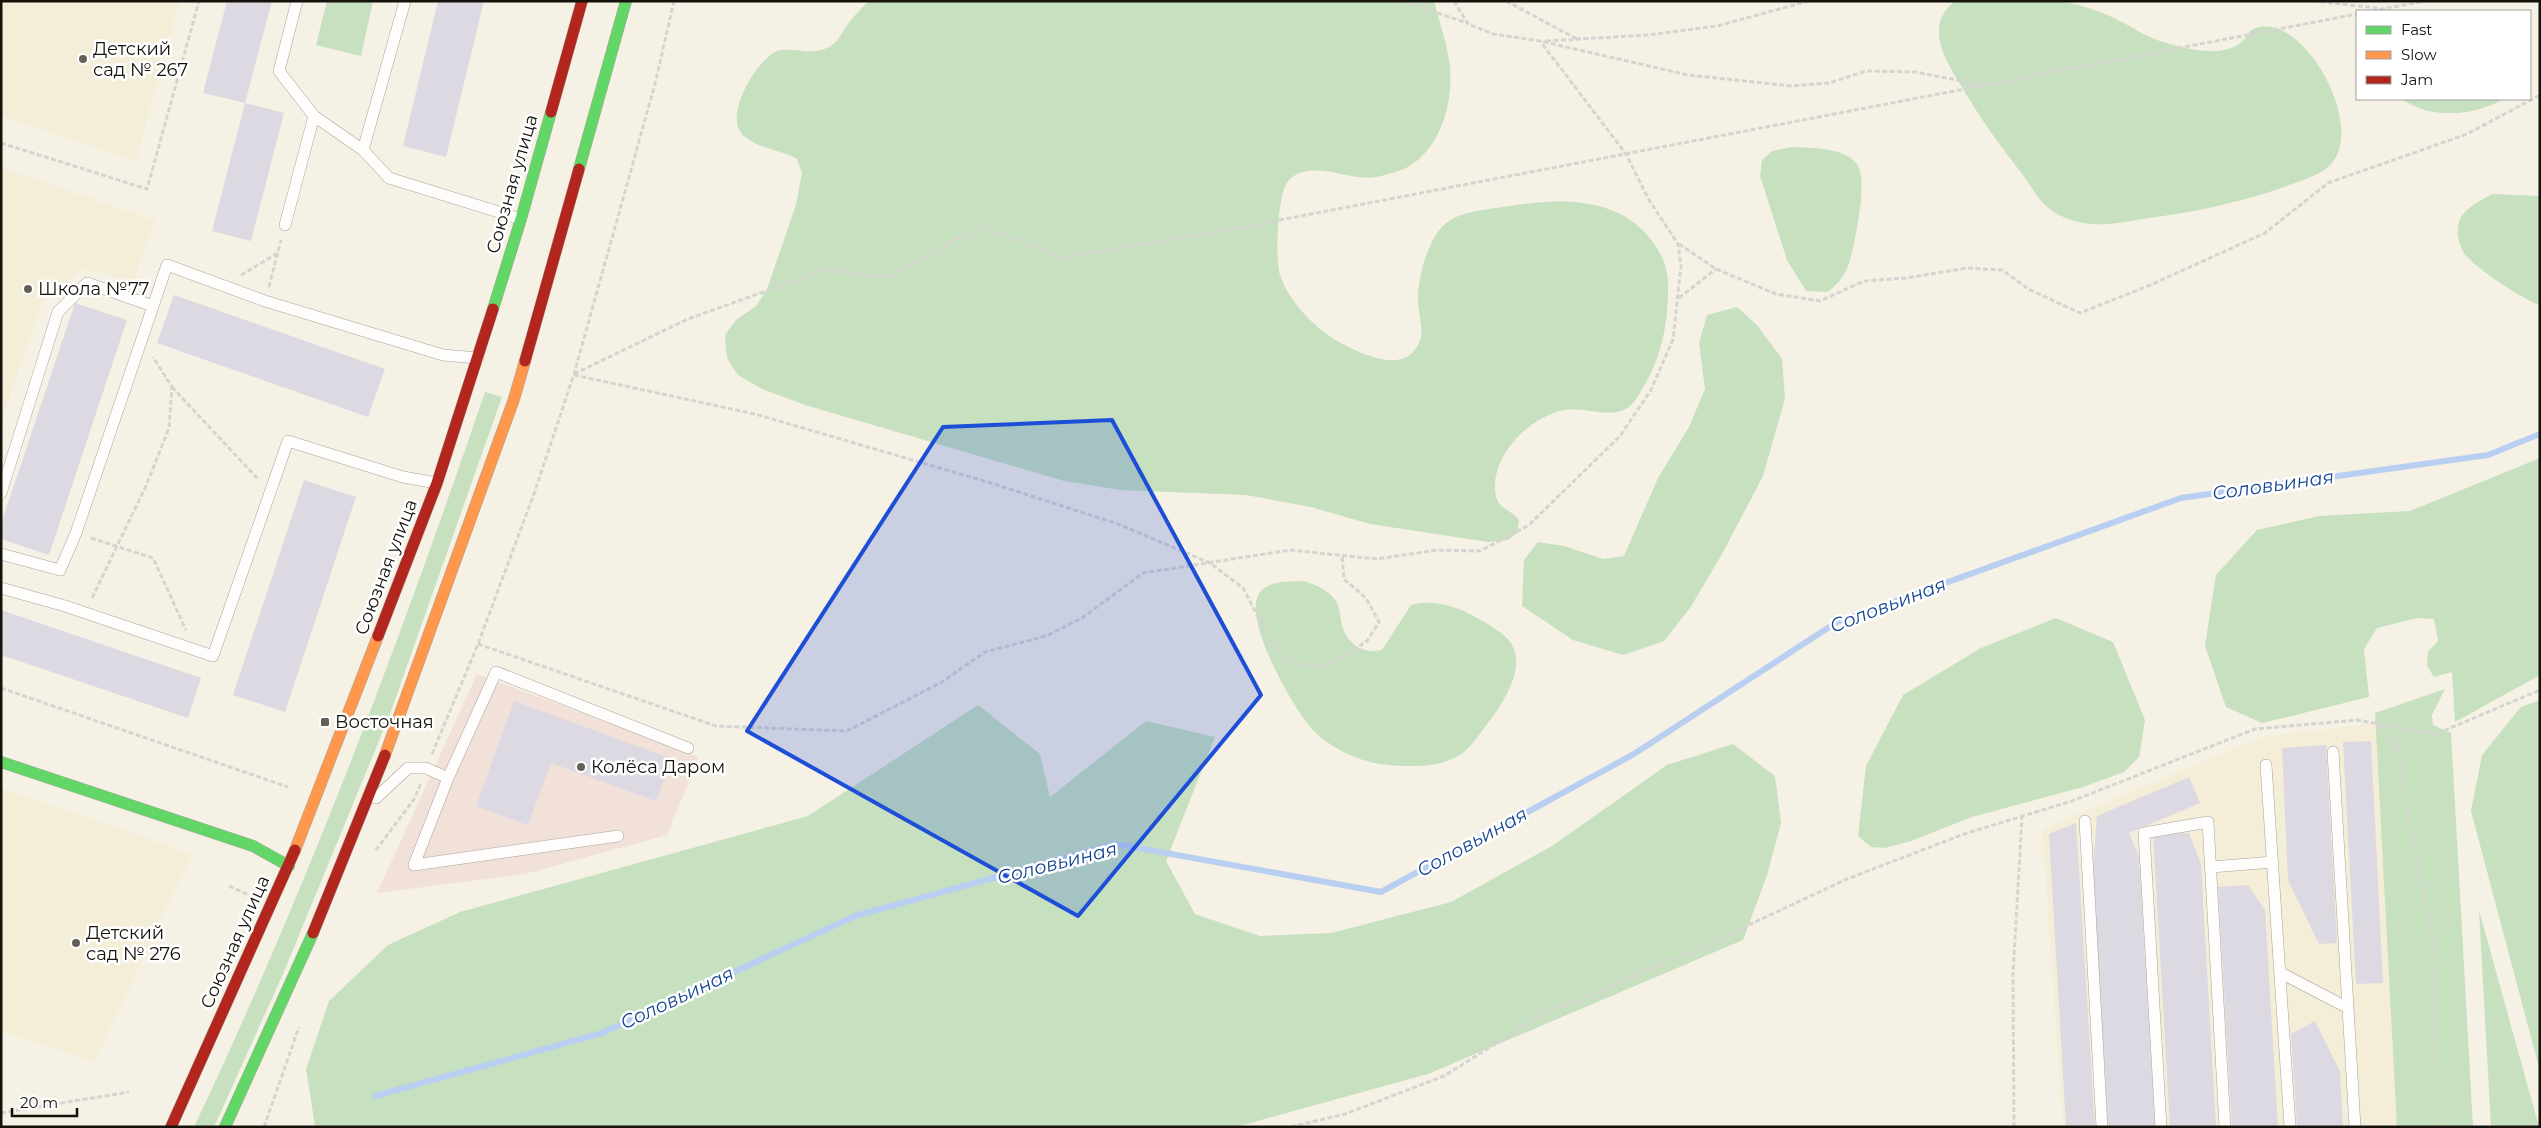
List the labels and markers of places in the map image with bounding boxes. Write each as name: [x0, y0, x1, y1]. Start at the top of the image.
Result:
place label: Детский сад № 267: [93, 38, 188, 81]
marker: Детский сад № 267: [77, 53, 89, 65]
place label: Школа №77: [38, 278, 149, 300]
marker: Школа №77: [22, 283, 34, 295]
place label: Восточная: [335, 711, 434, 733]
marker: Восточная: [319, 716, 331, 728]
place label: Колёса Даром: [591, 756, 725, 778]
marker: Колёса Даром: [575, 761, 587, 773]
place label: Детский сад № 276: [86, 922, 181, 965]
marker: Детский сад № 276: [70, 937, 82, 949]

